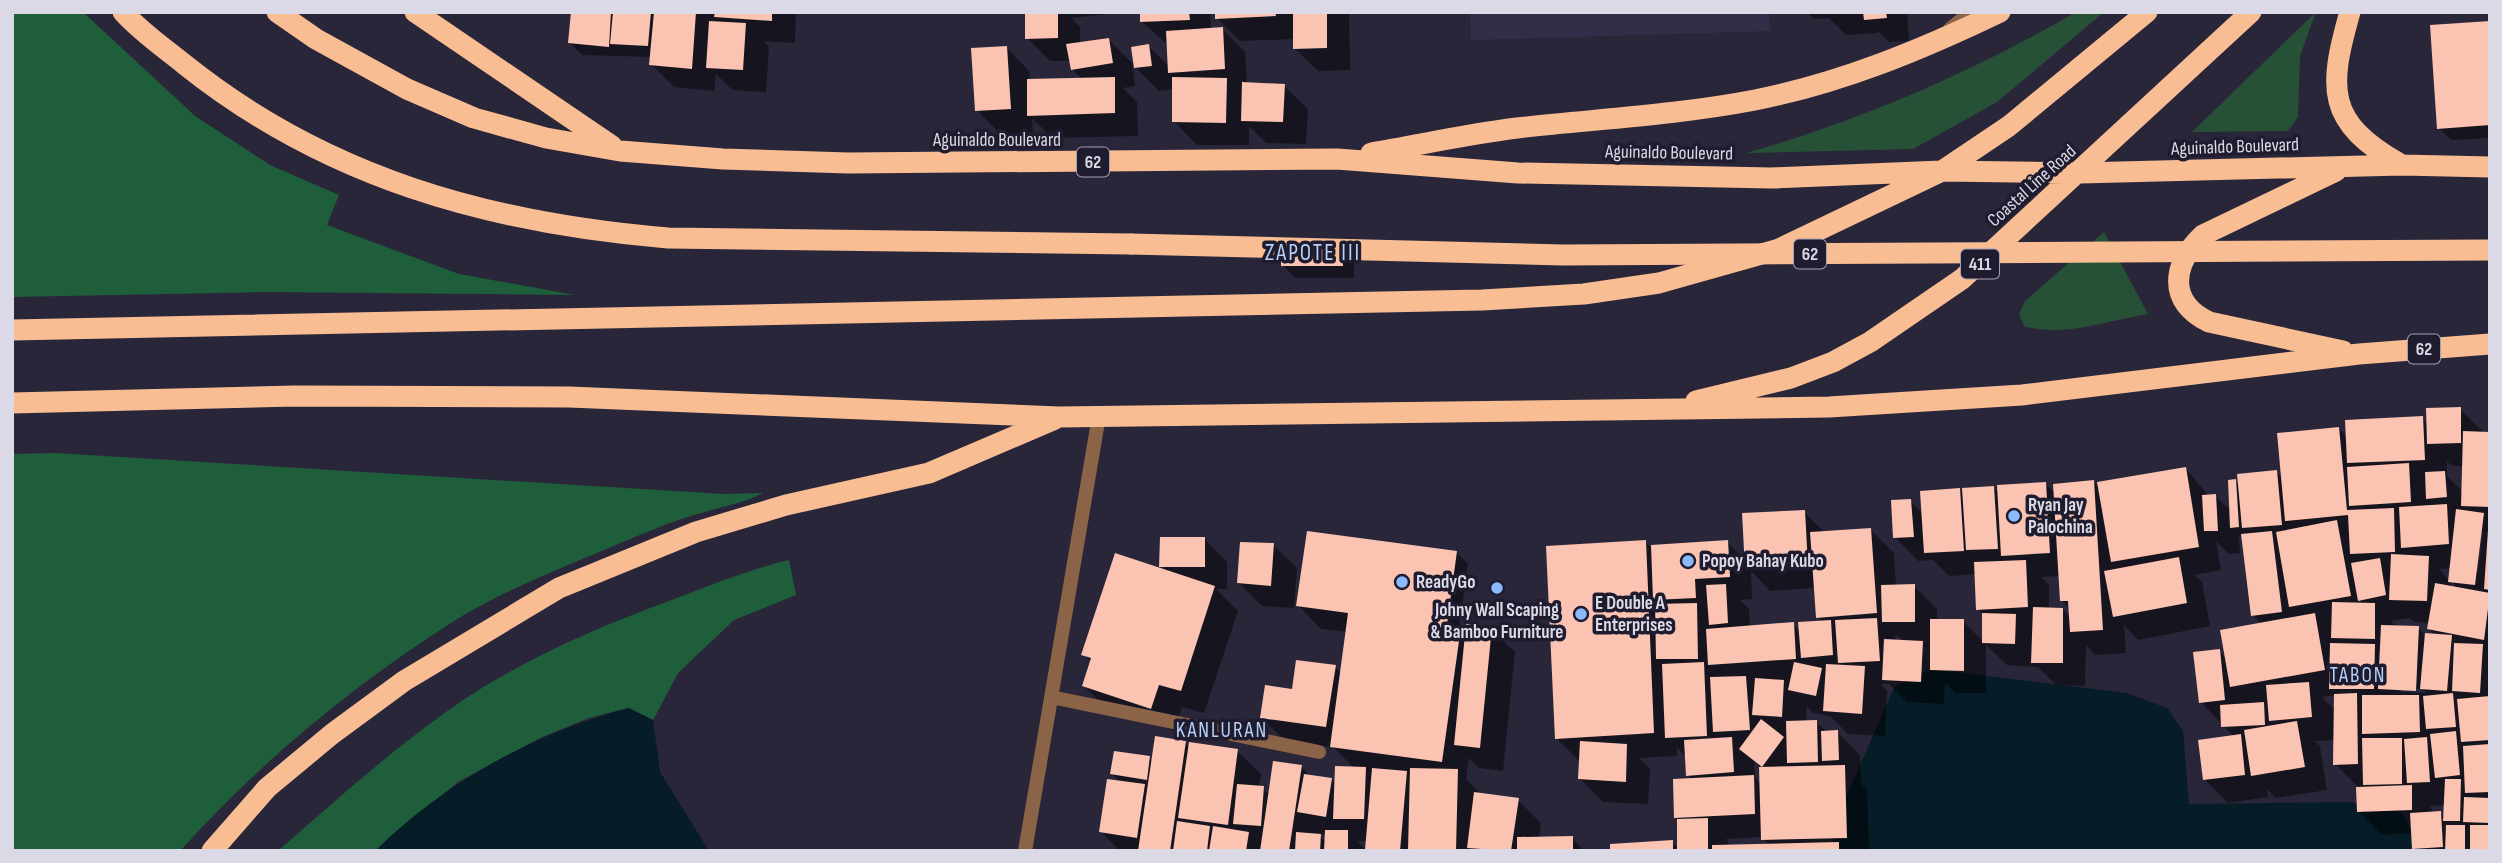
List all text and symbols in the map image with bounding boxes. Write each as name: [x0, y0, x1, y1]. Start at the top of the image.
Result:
street label: Aguinaldo Boulevard: [932, 129, 1061, 152]
street label: Aguinaldo Boulevard: [2170, 133, 2299, 161]
street label: Aguinaldo Boulevard: [1604, 140, 1733, 166]
street label: Coastal Line Road: [1983, 140, 2081, 232]
road number: 62: [1077, 148, 1109, 176]
district label: ZAPOTE III: [1265, 239, 1361, 267]
road number: 62: [1794, 240, 1826, 268]
road number: 411: [1961, 250, 1999, 278]
road number: 62: [2408, 334, 2440, 363]
place label: Ryan Jay Palochina: [2028, 494, 2093, 539]
marker: Ryan Jay Palochina: [2006, 508, 2022, 524]
place label: Popoy Bahay Kubo: [1702, 550, 1824, 573]
marker: Popoy Bahay Kubo: [1680, 553, 1696, 569]
place label: ReadyGo: [1416, 571, 1475, 594]
marker: ReadyGo: [1394, 574, 1410, 590]
marker: Johny Wall Scaping & Bamboo Furniture: [1489, 580, 1505, 596]
place label: E Double A Enterprises: [1595, 592, 1673, 637]
place label: Johny Wall Scaping & Bamboo Furniture: [1431, 599, 1563, 644]
marker: E Double A Enterprises: [1573, 606, 1589, 622]
district label: TABON: [2329, 663, 2387, 688]
district label: KANLURAN: [1176, 718, 1268, 743]

